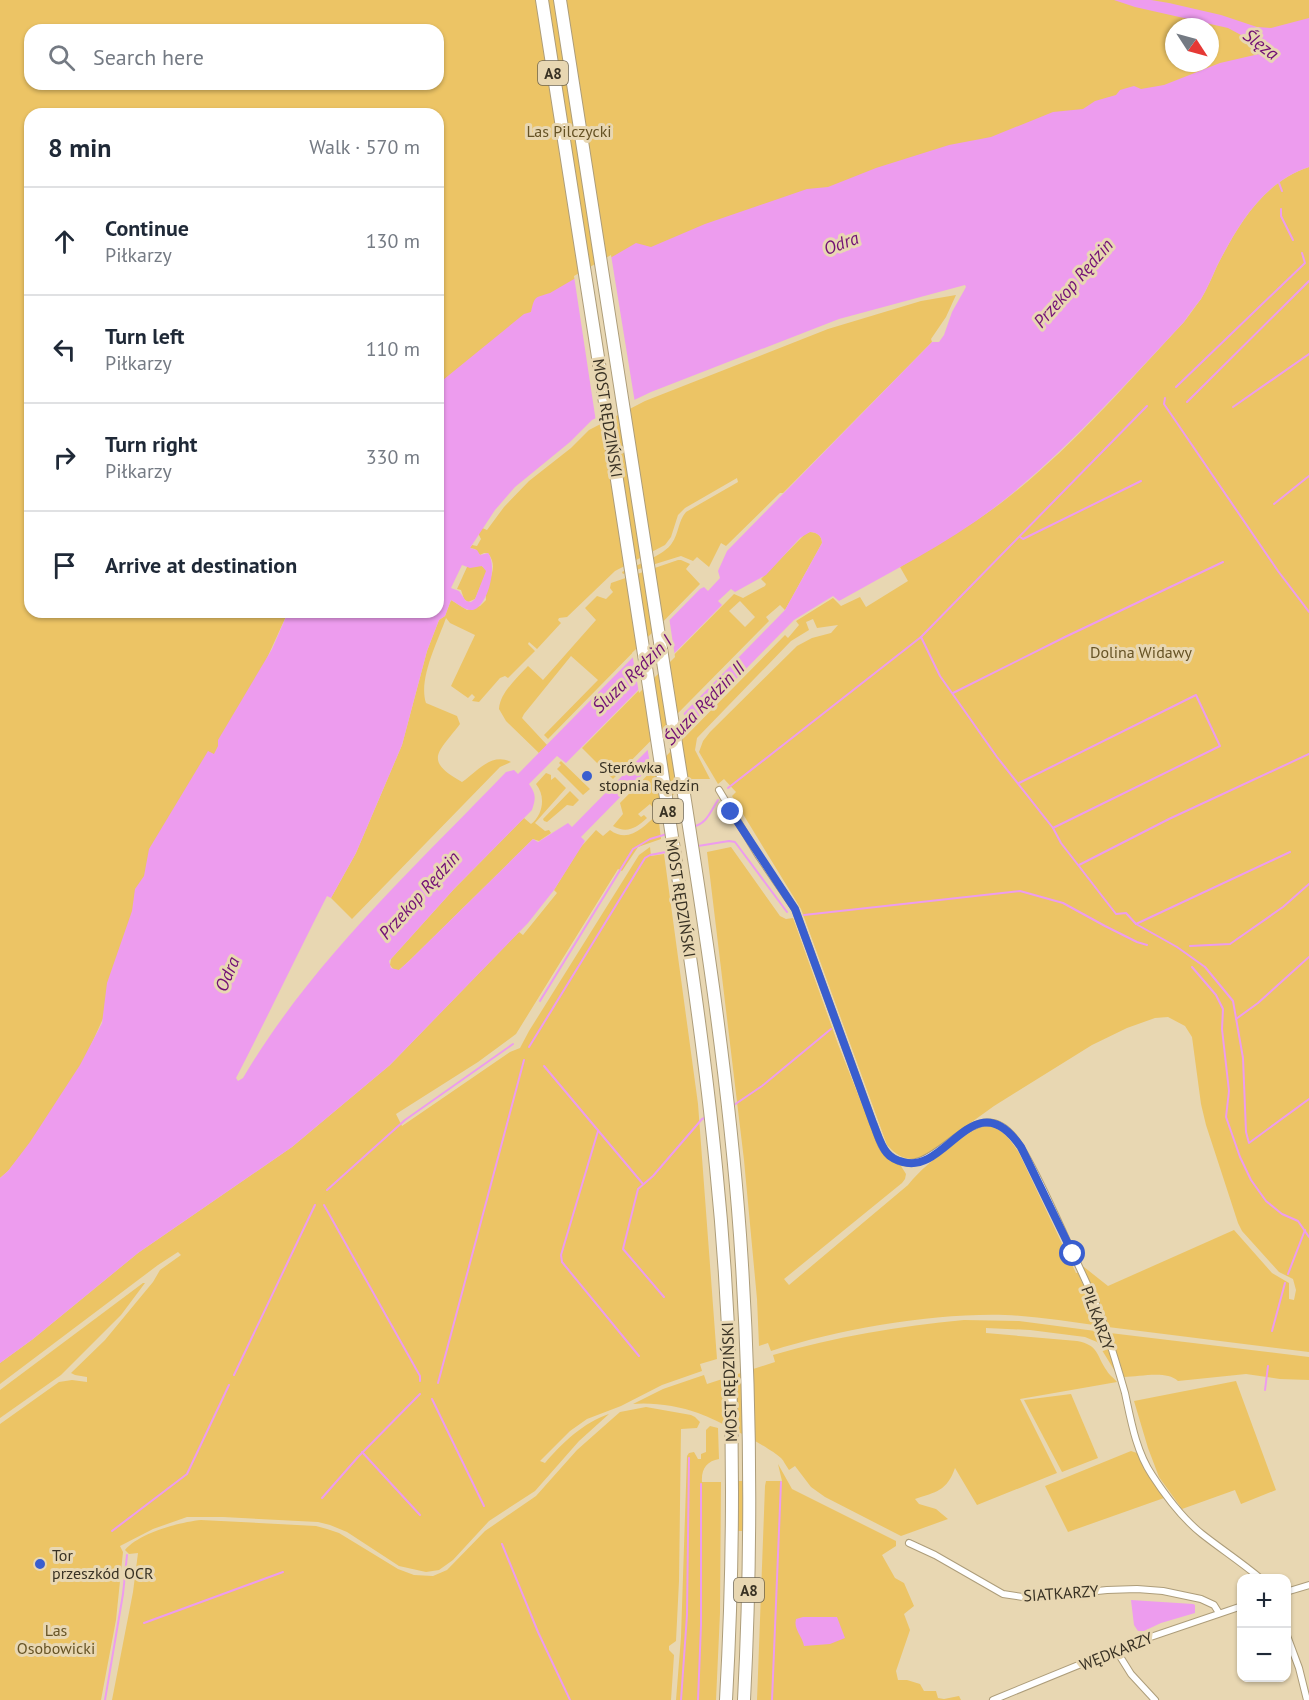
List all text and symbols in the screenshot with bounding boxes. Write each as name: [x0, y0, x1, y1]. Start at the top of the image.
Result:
north arrow: [1165, 18, 1219, 72]
water label: Ślęza: [1239, 23, 1283, 65]
search box: [24, 24, 444, 90]
icon: search: [45, 41, 78, 74]
text: Search here: [93, 43, 204, 71]
road number: A8: [538, 61, 568, 85]
park label: Las Pilczycki: [526, 121, 612, 141]
text: 8 min: [48, 131, 111, 164]
text: Walk · 570 m: [309, 134, 420, 160]
text: Continue: [105, 214, 189, 242]
icon: ahead: [48, 225, 81, 258]
water label: Odra: [820, 226, 862, 260]
text: 130 m: [366, 228, 420, 254]
water label: Przekop Rędzin: [1028, 234, 1118, 332]
text: Piłkarzy: [105, 242, 172, 268]
text: Turn left: [105, 322, 185, 350]
icon: left: [48, 333, 81, 366]
text: 110 m: [366, 336, 420, 362]
text: Piłkarzy: [105, 350, 172, 376]
street label: MOST RĘDZIŃSKI: [589, 357, 627, 479]
text: Turn right: [105, 430, 197, 458]
icon: right: [48, 441, 81, 474]
text: 330 m: [366, 444, 420, 470]
text: Piłkarzy: [105, 458, 172, 484]
icon: arrive: [48, 549, 81, 582]
text: Arrive at destination: [105, 551, 297, 579]
water label: Śluza Rędzin I: [587, 629, 678, 718]
park label: Dolina Widawy: [1090, 642, 1193, 662]
water label: Śluza Rędzin II: [658, 656, 750, 750]
place label: Sterówka stopnia Rędzin: [599, 757, 699, 795]
marker: Sterówka stopnia Rędzin: [580, 769, 594, 783]
route end: [717, 798, 743, 824]
road number: A8: [653, 799, 683, 823]
street label: MOST RĘDZIŃSKI: [662, 837, 700, 959]
water label: Przekop Rędzin: [373, 846, 465, 944]
water label: Odra: [209, 953, 245, 995]
route start: [1059, 1240, 1085, 1266]
street label: PIŁKARZY: [1077, 1283, 1119, 1353]
street label: MOST RĘDZIŃSKI: [717, 1322, 741, 1442]
place label: Tor przeszkód OCR: [52, 1545, 154, 1583]
marker: Tor przeszkód OCR: [33, 1557, 47, 1571]
map controls: [1237, 1574, 1291, 1682]
button: +: [1237, 1574, 1291, 1628]
road number: A8: [734, 1578, 764, 1602]
street label: SIATKARZY: [1023, 1580, 1099, 1606]
park label: Las Osobowicki: [17, 1620, 95, 1658]
street label: WĘDKARZY: [1076, 1627, 1156, 1675]
button: −: [1237, 1628, 1291, 1682]

